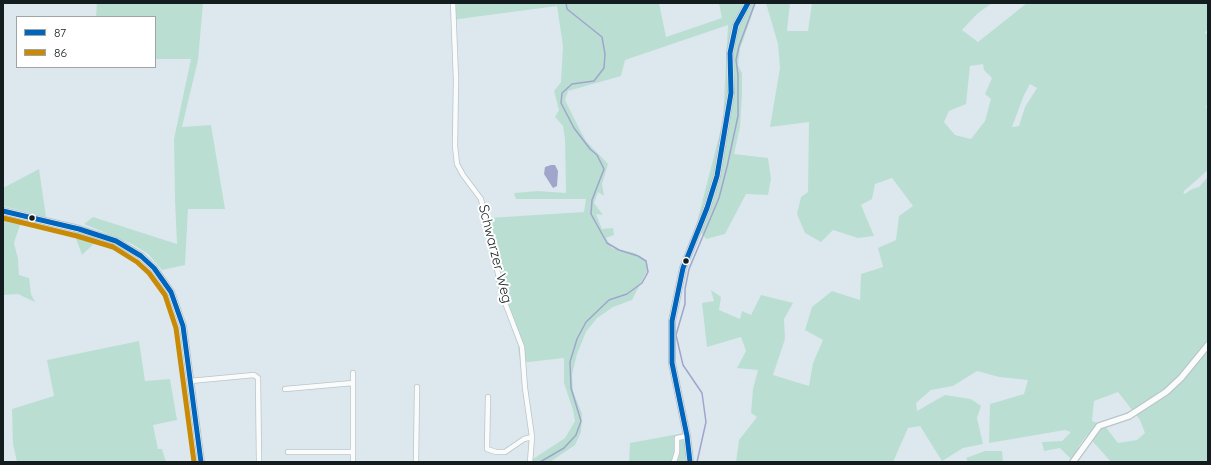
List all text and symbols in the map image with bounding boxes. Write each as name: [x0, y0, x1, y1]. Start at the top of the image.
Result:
legend: [16, 16, 156, 68]
text: 87: [54, 25, 66, 40]
text: 86: [54, 45, 67, 60]
street label: Schwarzer Weg: [475, 203, 515, 305]
unlabelled marker: [27, 213, 37, 223]
unlabelled marker: [681, 256, 691, 266]

